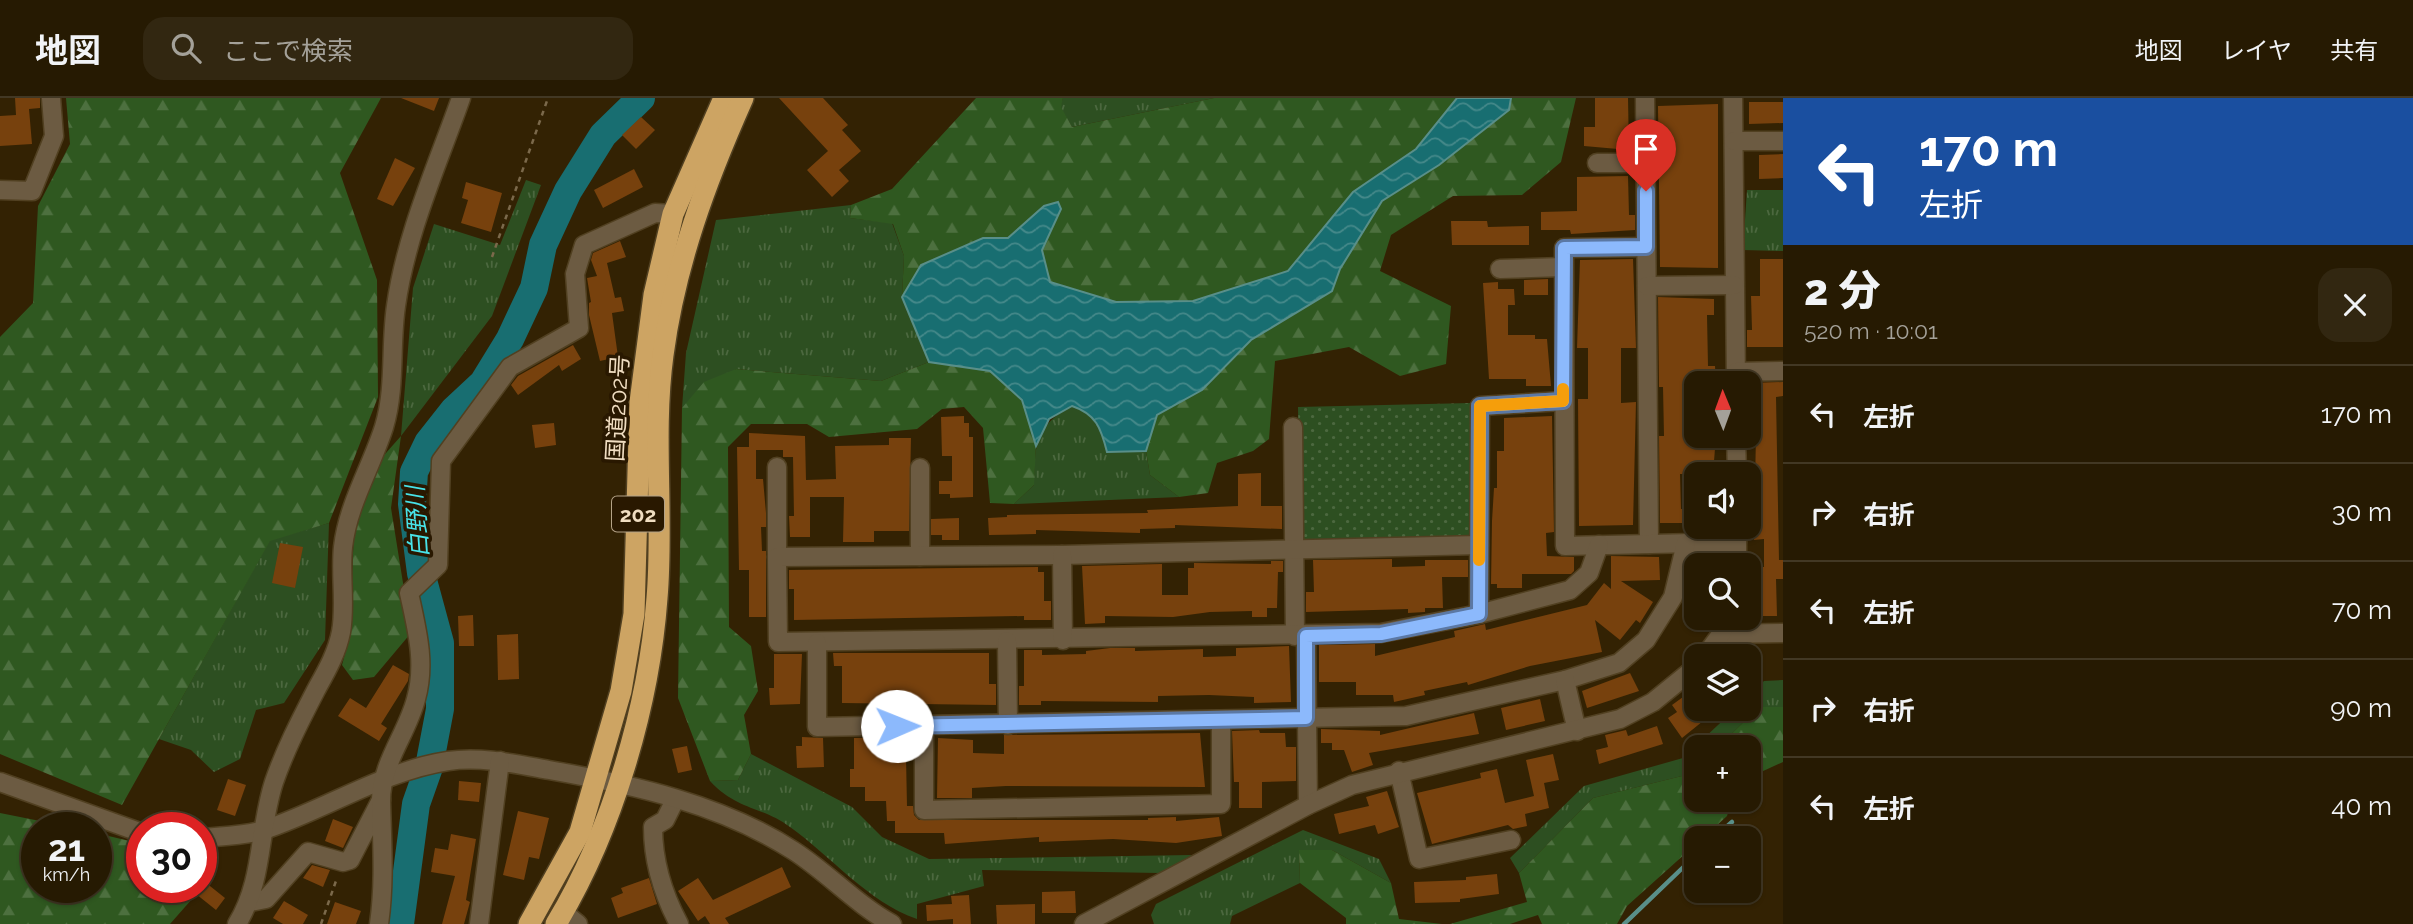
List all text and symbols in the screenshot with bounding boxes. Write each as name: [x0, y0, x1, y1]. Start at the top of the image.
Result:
search box: [143, 17, 633, 80]
icon: search: [167, 29, 205, 67]
text: 地図: [35, 31, 101, 70]
text: ここで検索: [223, 36, 353, 66]
text: 地図: [2135, 36, 2183, 65]
text: レイヤ: [2221, 36, 2292, 65]
text: 共有: [2330, 36, 2378, 65]
pin: [1616, 119, 1676, 191]
text: 170 m: [1919, 120, 2058, 177]
icon: left: [1804, 126, 1895, 217]
icon: arrive: [1627, 130, 1665, 168]
text: 左折: [1919, 186, 1983, 223]
text: 2 分: [1804, 266, 1880, 315]
button: close: [2318, 268, 2392, 342]
text: 520 m · 10:01: [1804, 317, 1938, 344]
street label: 国道202号: [601, 354, 633, 462]
north arrow: [1684, 371, 1760, 448]
map controls: [1684, 371, 1761, 903]
icon: left: [1804, 395, 1842, 433]
text: 170 m: [2321, 399, 2392, 429]
text: 左折: [1863, 402, 1915, 432]
button: sound: [1684, 462, 1761, 539]
water label: 白野川: [400, 482, 434, 559]
icon: right: [1804, 493, 1842, 531]
road number: 202: [612, 496, 664, 532]
text: 30 m: [2332, 497, 2392, 527]
text: 右折: [1863, 500, 1915, 530]
button: search: [1684, 553, 1761, 630]
icon: left: [1804, 591, 1842, 629]
text: 70 m: [2332, 595, 2392, 625]
text: 左折: [1863, 598, 1915, 628]
button: layers: [1684, 644, 1761, 721]
position arrow: [860, 689, 934, 763]
icon: right: [1804, 689, 1842, 727]
text: 90 m: [2330, 693, 2392, 723]
text: 右折: [1863, 696, 1915, 726]
button: +: [1684, 735, 1761, 812]
icon: left: [1804, 787, 1842, 825]
text: 40 m: [2331, 791, 2392, 821]
text: 左折: [1863, 794, 1915, 824]
speed limit sign: 30: [126, 812, 217, 903]
button: −: [1684, 826, 1761, 903]
text: 21: [48, 828, 85, 869]
text: km/h: [43, 864, 90, 885]

